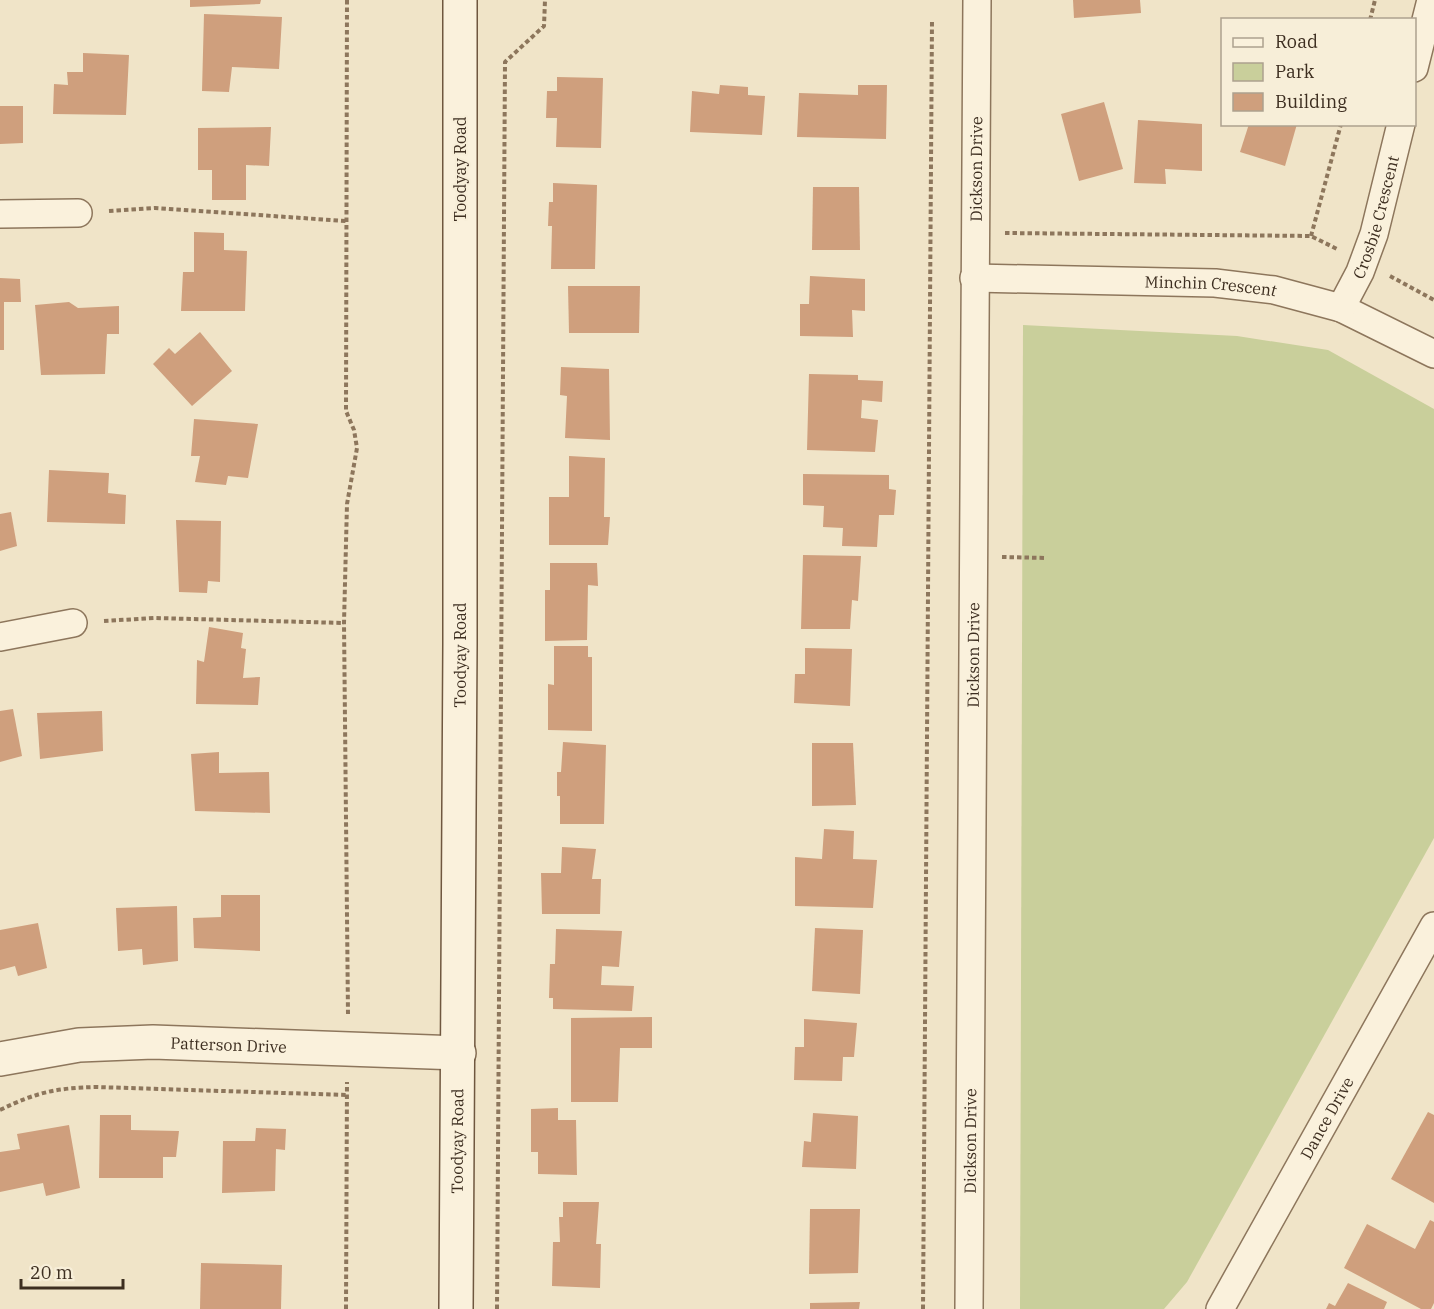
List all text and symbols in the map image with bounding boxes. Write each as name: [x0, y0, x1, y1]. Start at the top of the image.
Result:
legend: [1221, 18, 1416, 126]
text: Road: [1275, 30, 1318, 53]
text: Park: [1275, 60, 1315, 83]
text: Building: [1275, 90, 1347, 113]
street label: Toodyay Road: [450, 116, 470, 222]
street label: Dickson Drive: [966, 116, 986, 222]
street label: Crosbie Crescent: [1348, 153, 1403, 282]
street label: Minchin Crescent: [1144, 272, 1280, 300]
street label: Toodyay Road: [450, 602, 470, 708]
street label: Dickson Drive: [963, 602, 983, 708]
street label: Patterson Drive: [170, 1033, 287, 1057]
street label: Dance Drive: [1296, 1073, 1358, 1162]
street label: Toodyay Road: [447, 1088, 467, 1194]
street label: Dickson Drive: [960, 1088, 980, 1194]
scale bar: [21, 1252, 123, 1290]
text: 20 m: [30, 1261, 73, 1284]

